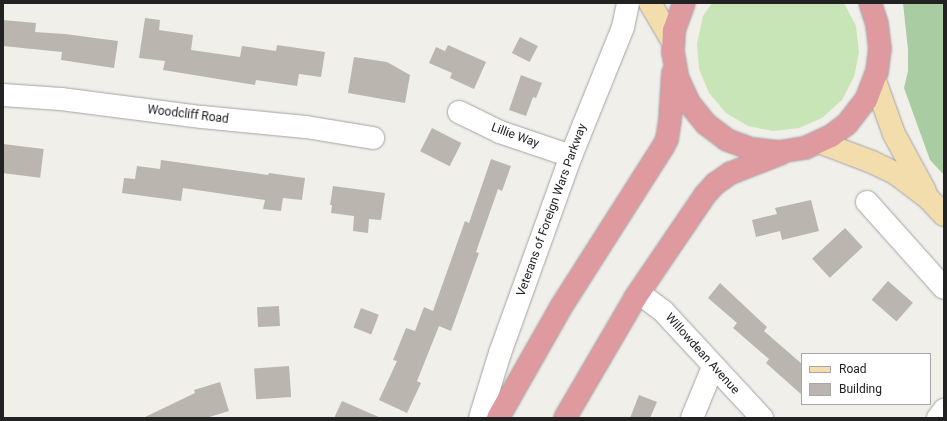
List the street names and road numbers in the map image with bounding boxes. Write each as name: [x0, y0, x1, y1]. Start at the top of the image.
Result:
street label: Woodcliff Road: [146, 103, 230, 127]
street label: Lillie Way: [489, 121, 541, 151]
street label: Veterans of Foreign Wars Parkway: [514, 122, 590, 298]
street label: Willowdean Avenue: [662, 311, 742, 397]

